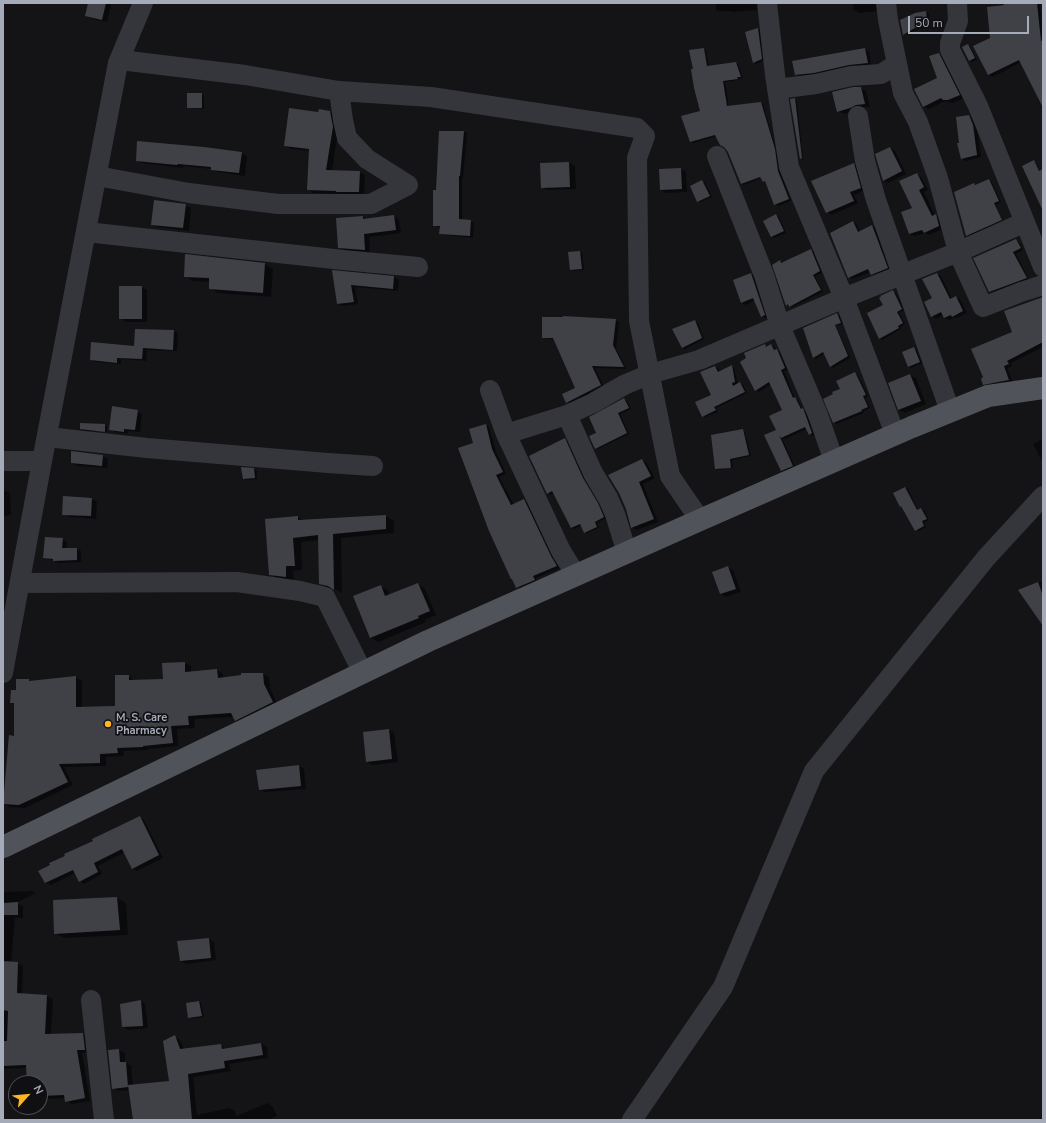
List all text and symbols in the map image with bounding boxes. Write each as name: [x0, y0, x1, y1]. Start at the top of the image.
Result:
scale bar: [910, 8, 1031, 34]
text: 50 m: [915, 15, 943, 31]
place label: M. S. Care Pharmacy: [116, 711, 167, 737]
marker: M. S. Care Pharmacy: [103, 719, 113, 729]
north arrow: [8, 1075, 48, 1115]
text: N: [30, 1083, 47, 1097]

